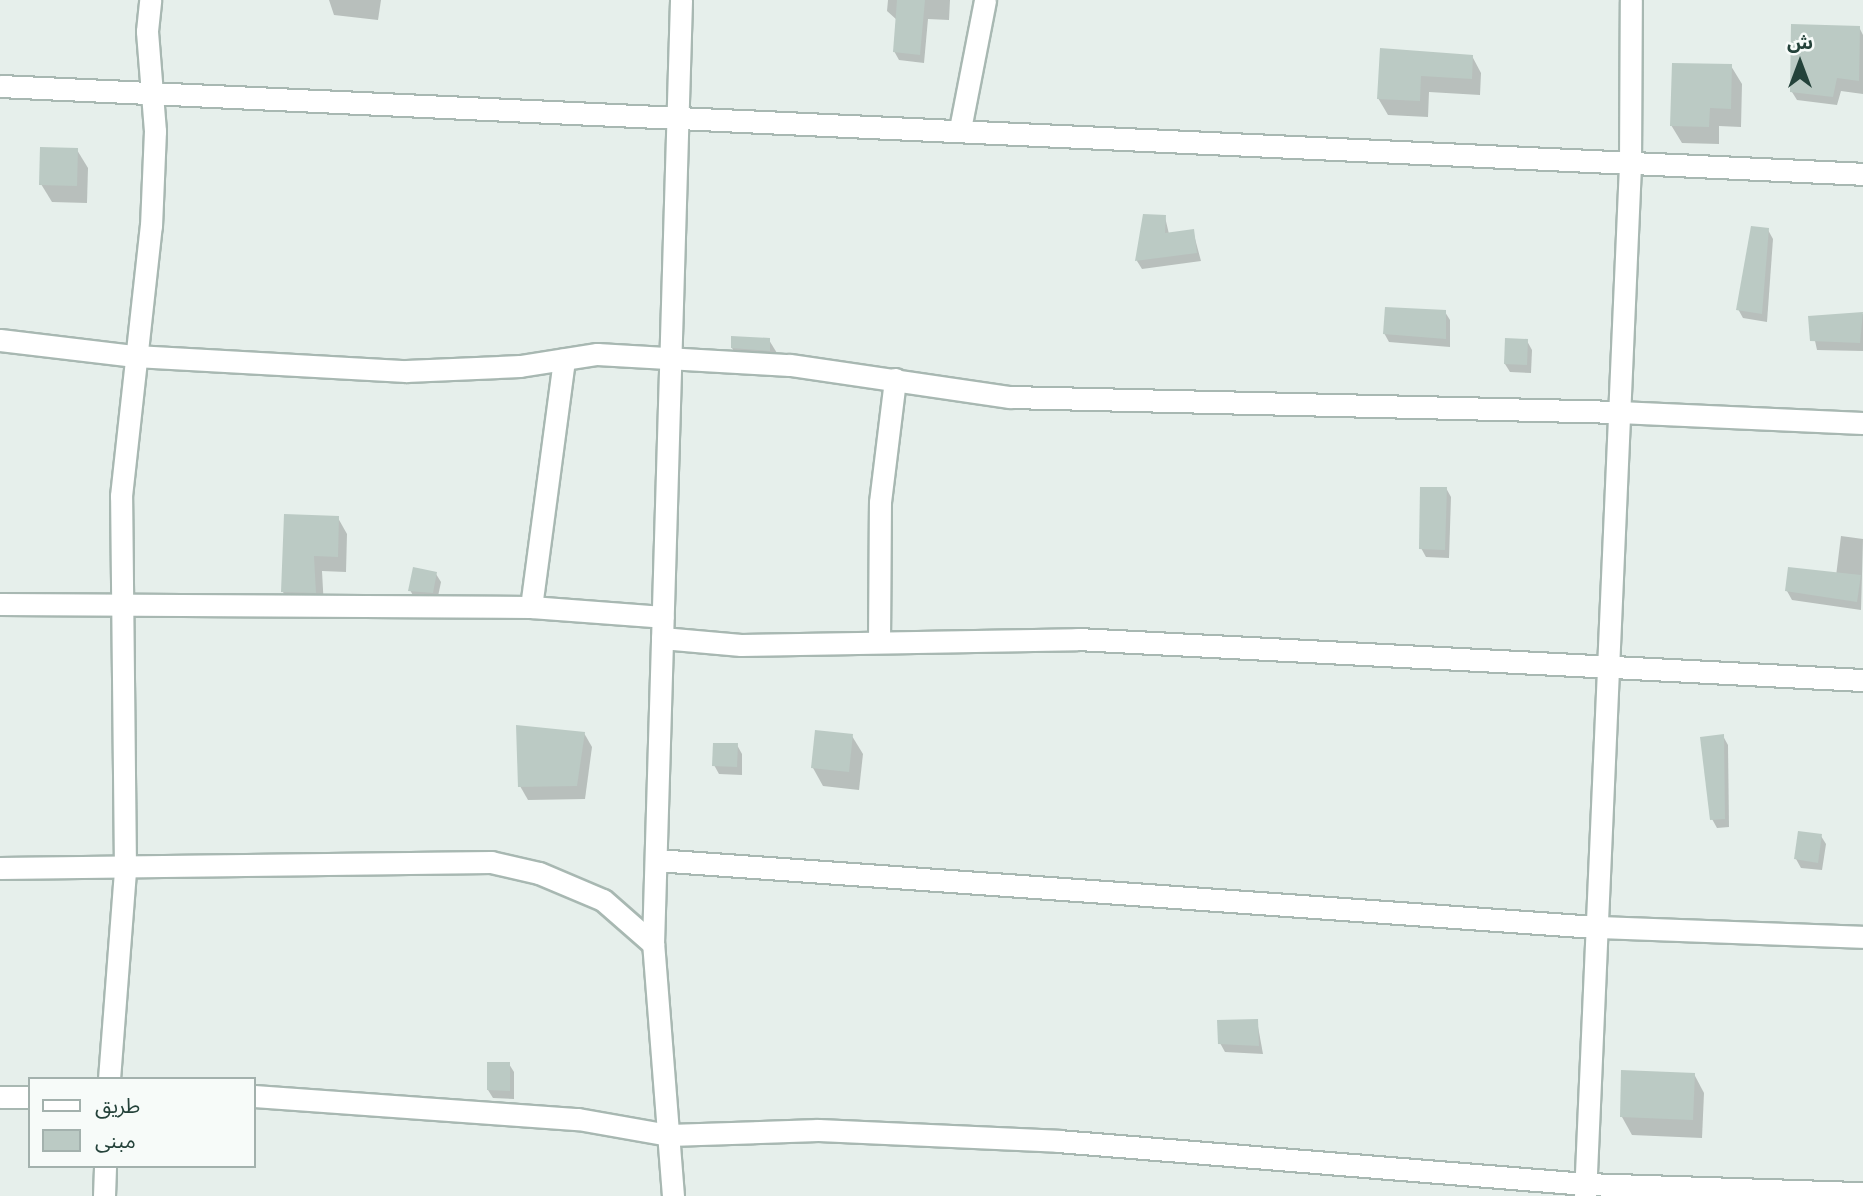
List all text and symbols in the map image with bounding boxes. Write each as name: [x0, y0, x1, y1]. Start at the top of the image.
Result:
north arrow: [1765, 28, 1835, 98]
text: ش: [1787, 30, 1813, 54]
legend: [28, 1077, 256, 1168]
text: طريق: [95, 1092, 140, 1118]
text: مبنى: [95, 1127, 136, 1153]

